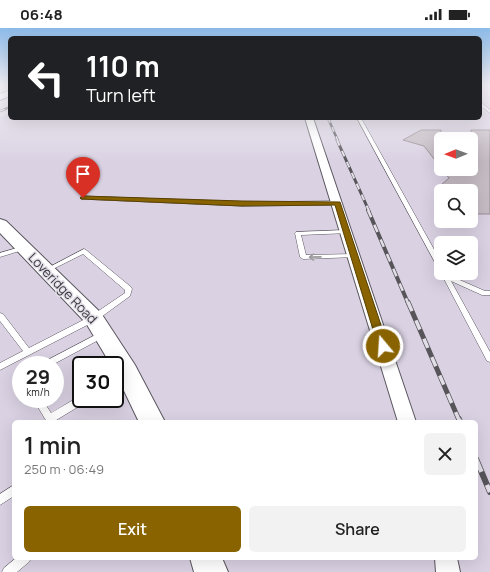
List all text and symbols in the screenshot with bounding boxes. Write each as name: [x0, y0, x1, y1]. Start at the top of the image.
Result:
text: 06:48: [20, 4, 63, 25]
text: 110 m: [86, 47, 160, 85]
icon: left: [20, 52, 72, 104]
text: Turn left: [86, 83, 156, 107]
north arrow: [434, 132, 478, 176]
map controls: [434, 132, 478, 280]
pin: [66, 157, 100, 198]
icon: arrive: [72, 163, 94, 185]
button: search: [434, 184, 478, 228]
button: layers: [434, 236, 478, 280]
street label: Loveridge Road: [25, 249, 101, 327]
one-way arrow: [309, 253, 322, 261]
position arrow: [362, 325, 404, 367]
speed limit sign: 30: [72, 356, 124, 408]
text: 29: [26, 363, 50, 390]
text: km/h: [26, 385, 50, 399]
text: 1 min: [24, 428, 81, 461]
button: close: [424, 433, 466, 475]
text: 250 m · 06:49: [24, 460, 104, 478]
button: Exit: [24, 506, 241, 552]
button: Share: [249, 506, 466, 552]

